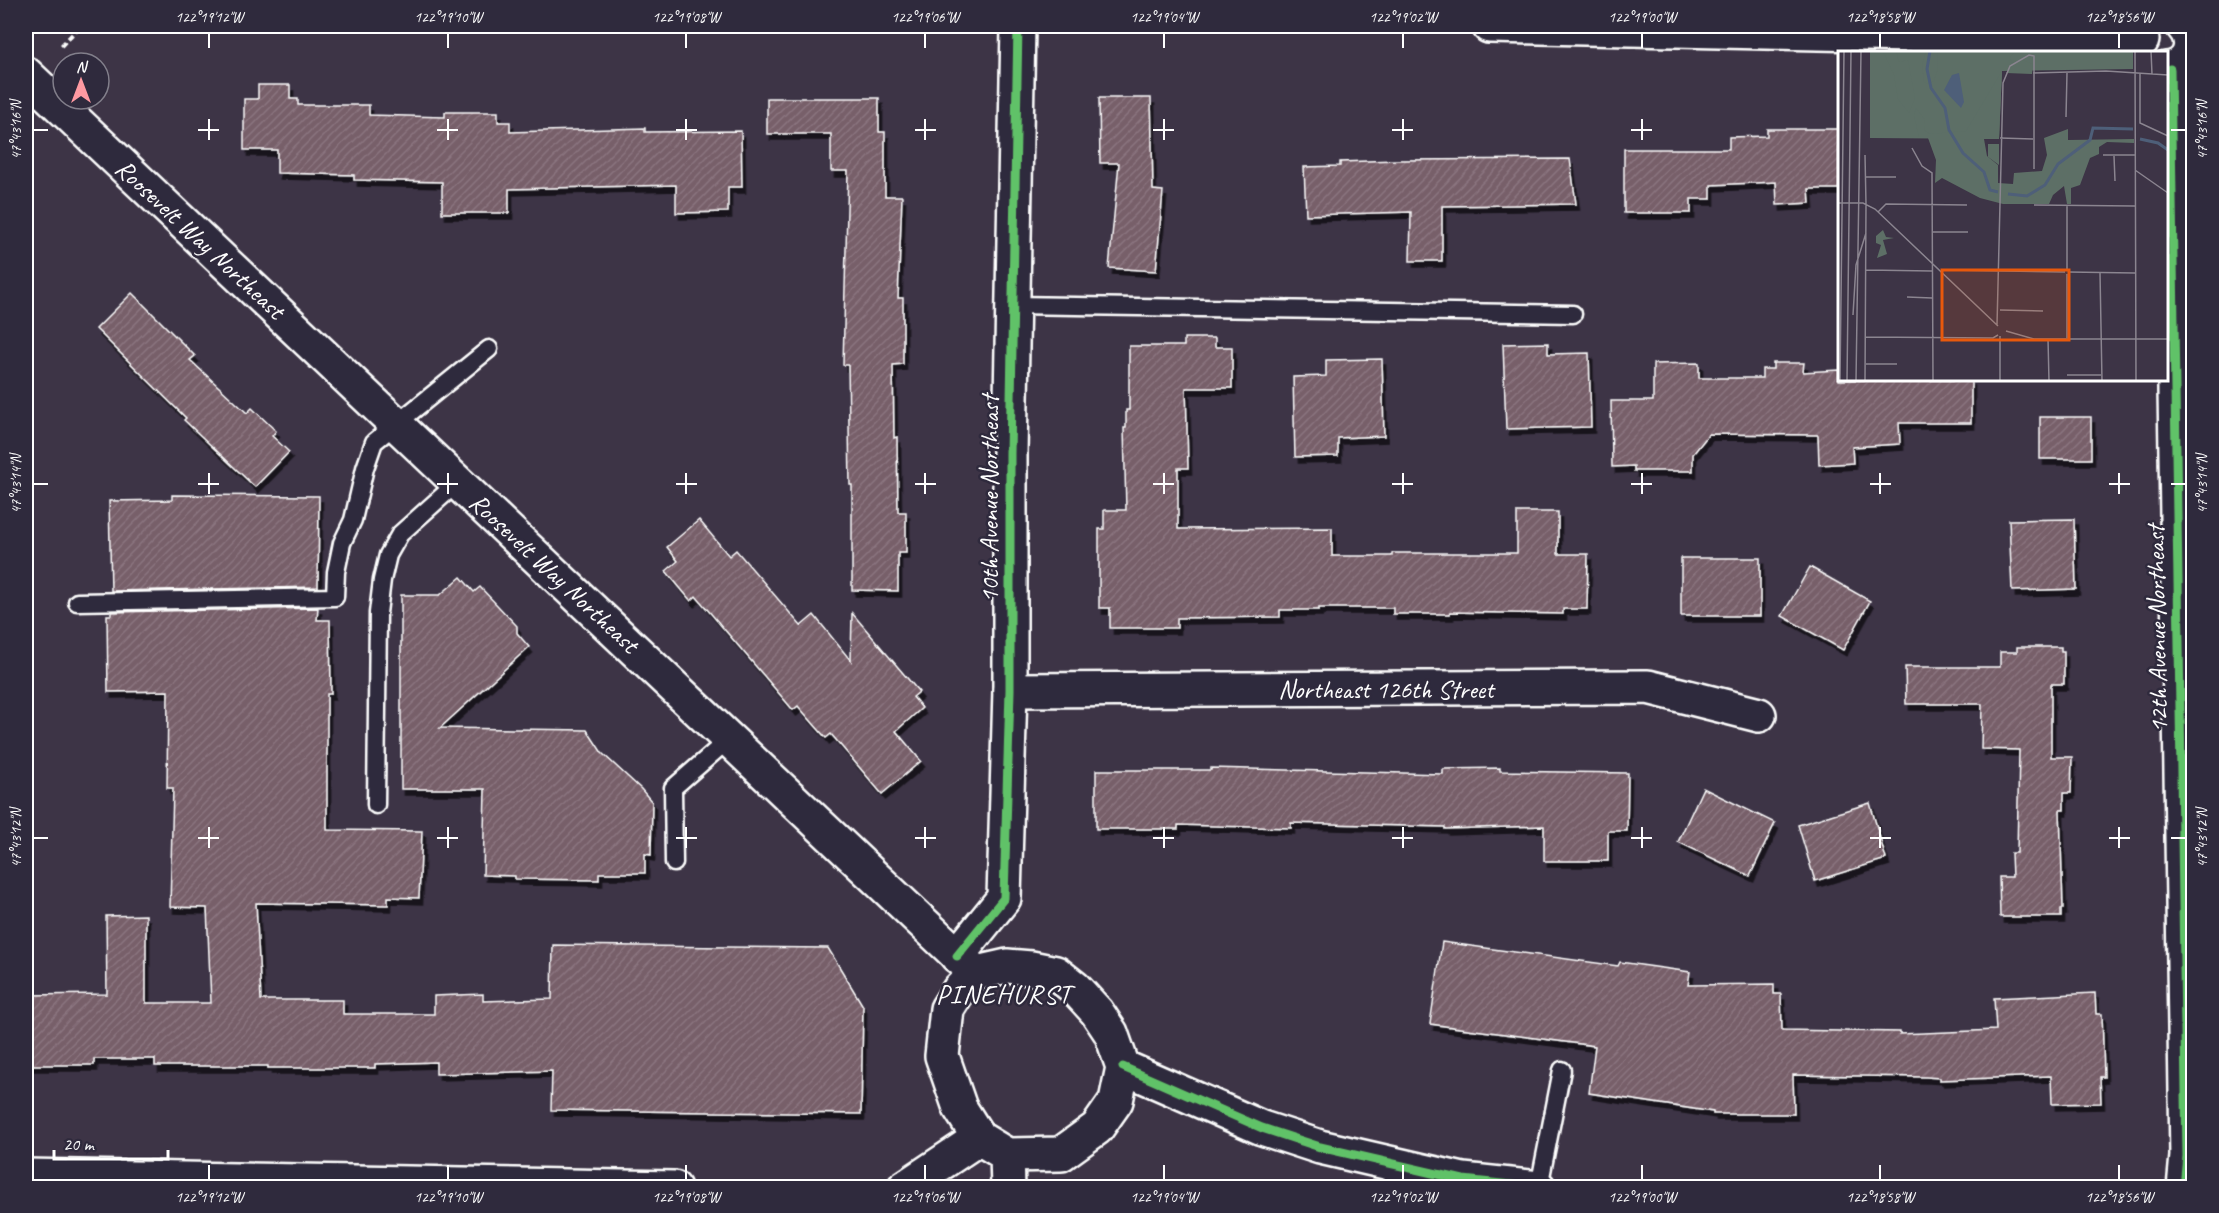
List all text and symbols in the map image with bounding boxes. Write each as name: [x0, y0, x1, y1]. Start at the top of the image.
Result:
text: 122°19'12"W: [175, 8, 246, 27]
text: 122°19'10"W: [414, 8, 485, 27]
text: 122°19'08"W: [652, 8, 723, 27]
text: 122°19'06"W: [891, 8, 962, 27]
text: 122°19'04"W: [1130, 8, 1201, 27]
text: 122°19'02"W: [1369, 8, 1440, 27]
text: 122°19'00"W: [1608, 8, 1679, 27]
text: 122°18'58"W: [1846, 8, 1917, 27]
text: 122°18'56"W: [2085, 8, 2156, 27]
north arrow: [51, 51, 111, 111]
inset map: [1838, 51, 2168, 381]
text: N: [76, 57, 89, 77]
text: 47°43'16"N: [7, 97, 26, 160]
text: 47°43'16"N: [2193, 97, 2212, 160]
street label: Roosevelt Way Northeast: [108, 152, 293, 328]
street label: 10th Avenue Northeast: [973, 392, 1006, 603]
text: 47°43'14"N: [7, 451, 26, 514]
text: 47°43'14"N: [2193, 451, 2212, 514]
street label: Roosevelt Way Northeast: [462, 486, 647, 662]
street label: 12th Avenue Northeast: [2139, 522, 2175, 733]
street label: Northeast 126th Street: [1278, 673, 1496, 706]
text: 47°43'12"N: [7, 805, 26, 868]
text: 47°43'12"N: [2193, 805, 2212, 868]
district label: PINEHURST: [936, 977, 1076, 1011]
scale bar: [54, 1123, 168, 1161]
text: 20 m: [63, 1133, 96, 1155]
text: 122°19'12"W: [175, 1188, 246, 1207]
text: 122°19'10"W: [414, 1188, 485, 1207]
text: 122°19'08"W: [652, 1188, 723, 1207]
text: 122°19'06"W: [891, 1188, 962, 1207]
text: 122°19'04"W: [1130, 1188, 1201, 1207]
text: 122°19'02"W: [1369, 1188, 1440, 1207]
text: 122°19'00"W: [1608, 1188, 1679, 1207]
text: 122°18'58"W: [1846, 1188, 1917, 1207]
text: 122°18'56"W: [2085, 1188, 2156, 1207]

